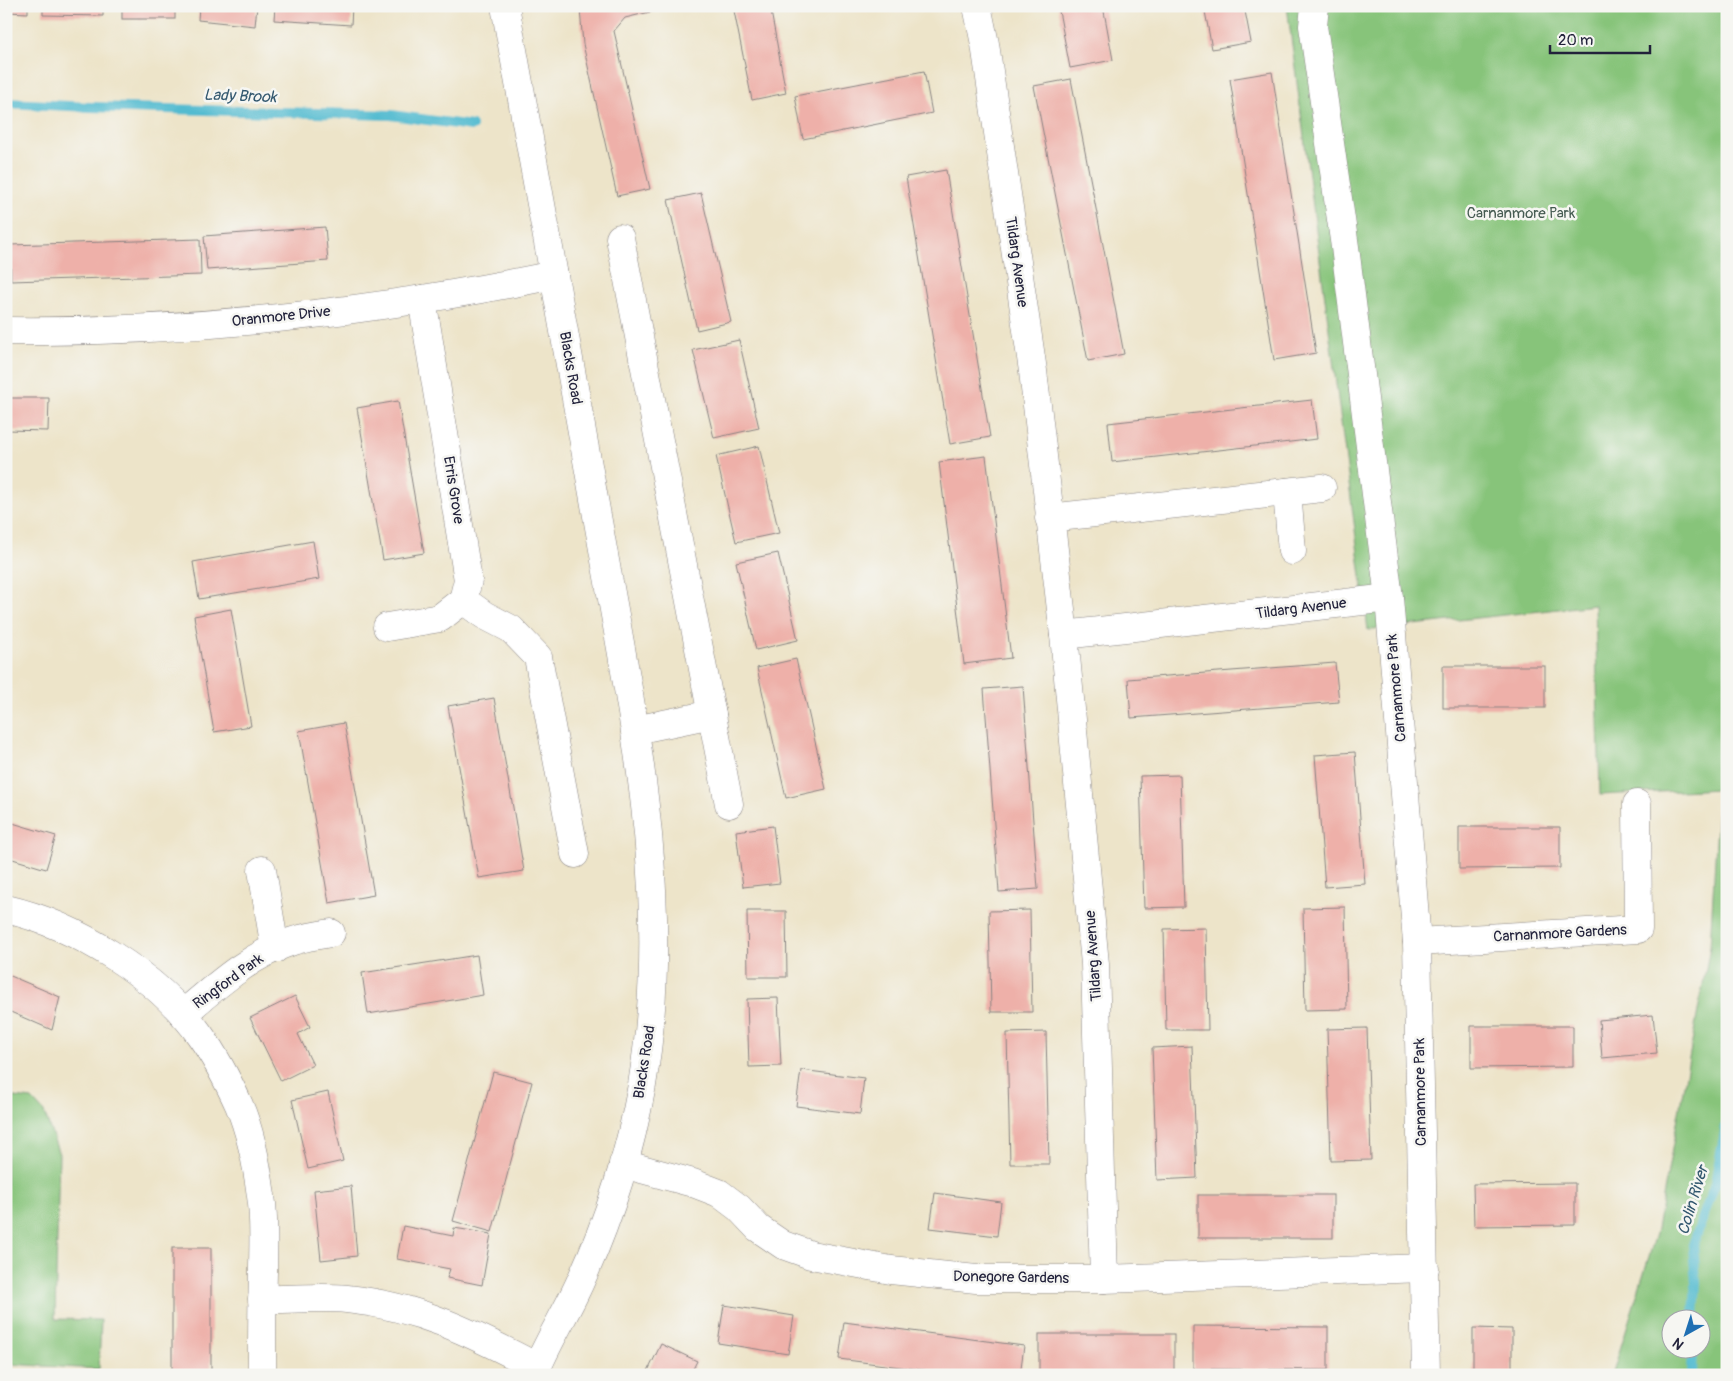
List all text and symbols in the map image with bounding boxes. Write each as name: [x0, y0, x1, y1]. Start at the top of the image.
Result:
scale bar: [1550, 22, 1650, 54]
text: 20 m: [1558, 31, 1593, 50]
water label: Lady Brook: [203, 85, 278, 107]
park label: Carnanmore Park: [1467, 204, 1576, 223]
street label: Tildarg Avenue: [1001, 216, 1032, 309]
street label: Oranmore Drive: [231, 302, 332, 331]
street label: Blacks Road: [555, 330, 586, 406]
street label: Erris Grove: [439, 455, 468, 526]
street label: Tildarg Avenue: [1255, 593, 1348, 623]
street label: Carnanmore Park: [1382, 632, 1411, 743]
street label: Tildarg Avenue: [1081, 909, 1106, 1002]
street label: Carnanmore Gardens: [1493, 921, 1628, 946]
street label: Ringford Park: [189, 949, 268, 1013]
street label: Blacks Road: [629, 1024, 660, 1100]
street label: Carnanmore Park: [1410, 1037, 1431, 1146]
water label: Colin River: [1673, 1161, 1714, 1237]
street label: Donegore Gardens: [953, 1267, 1069, 1288]
north arrow: [1660, 1308, 1710, 1358]
text: N: [1669, 1334, 1687, 1353]

